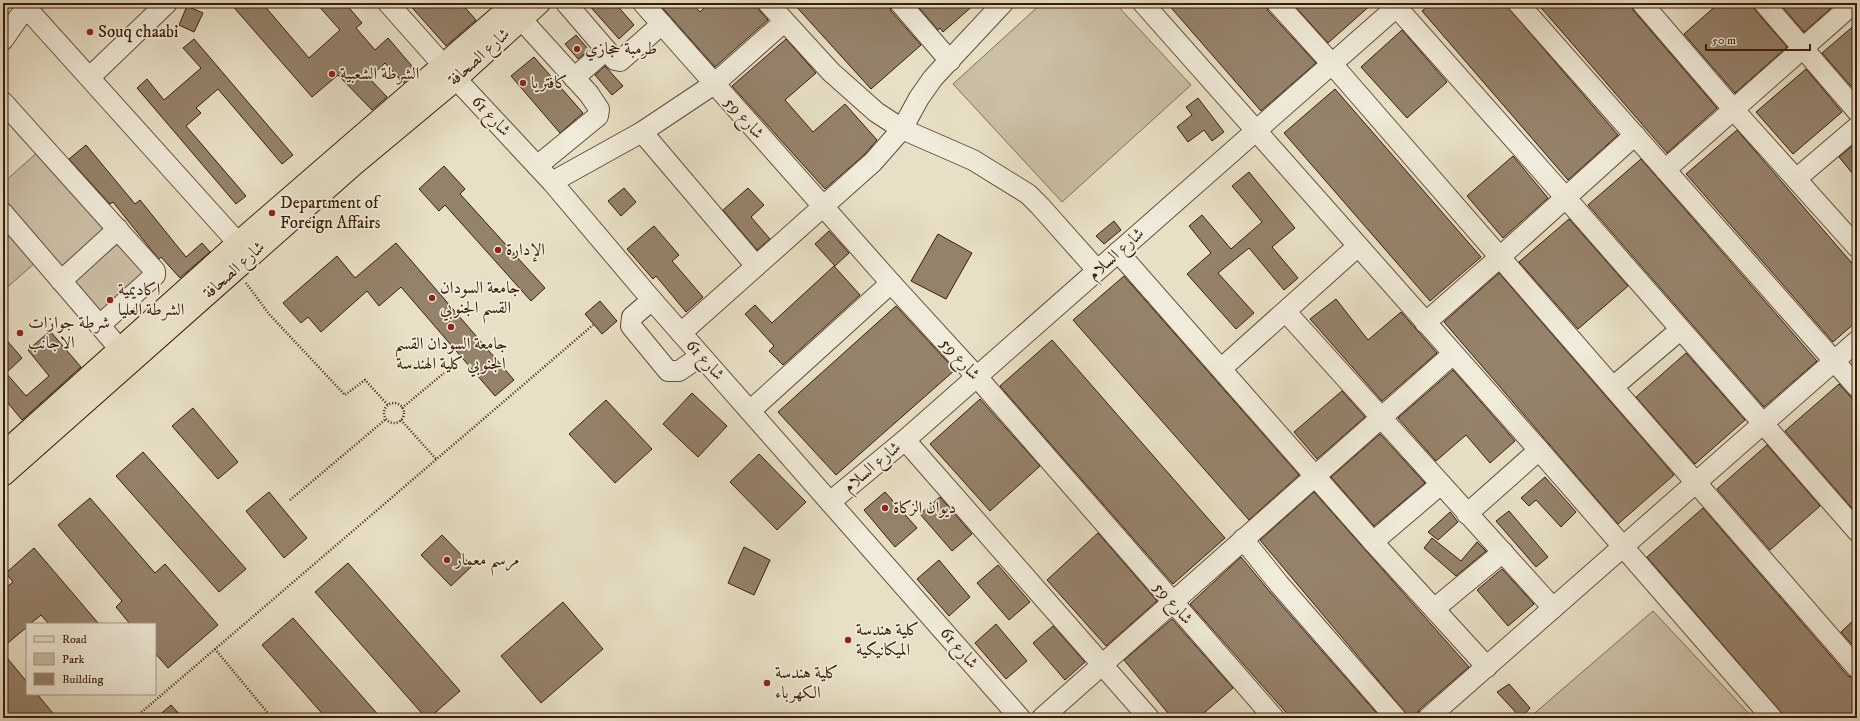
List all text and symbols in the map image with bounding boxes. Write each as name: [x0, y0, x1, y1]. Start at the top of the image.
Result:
place label: Souq chaabi: [98, 21, 178, 43]
street label: شارع الصحافة: [443, 23, 516, 92]
scale bar: [1706, 26, 1810, 52]
marker: Souq chaabi: [85, 27, 95, 37]
text: 50 m: [1712, 33, 1736, 48]
place label: طرمبة حجازي: [585, 38, 657, 62]
marker: طرمبة حجازي: [572, 44, 582, 54]
place label: الشرطة الشعبية: [340, 63, 420, 85]
marker: الشرطة الشعبية: [327, 69, 337, 79]
place label: كافتريا: [531, 72, 568, 94]
marker: كافتريا: [518, 78, 528, 88]
street label: شارع 61: [465, 91, 515, 142]
street label: شارع 59: [718, 92, 769, 145]
place label: Department of Foreign Affairs: [280, 192, 381, 234]
marker: Department of Foreign Affairs: [267, 208, 277, 218]
street label: شارع السلام: [1083, 223, 1151, 287]
street label: شارع الصحافة: [198, 236, 271, 305]
place label: الإدارة: [506, 239, 545, 262]
marker: الإدارة: [493, 245, 503, 255]
place label: جامعة السودان القسم الجنوبي: [440, 277, 520, 324]
place label: اكاديمية الشرطة العليا: [118, 279, 185, 321]
marker: جامعة السودان القسم الجنوبي: [427, 293, 437, 303]
marker: اكاديمية الشرطة العليا: [105, 295, 115, 305]
place label: شرطة جوازات الاجانب: [28, 312, 110, 354]
marker: جامعة السودان القسم الجنوبي كلية الهندسة: [446, 322, 456, 332]
marker: شرطة جوازات الاجانب: [15, 328, 25, 338]
place label: جامعة السودان القسم الجنوبي كلية الهندسة: [394, 333, 508, 378]
street label: شارع 59: [934, 333, 985, 386]
street label: شارع 61: [679, 335, 729, 387]
street label: شارع السلام: [839, 436, 907, 500]
place label: ديوان الزكاة: [893, 497, 956, 519]
marker: ديوان الزكاة: [880, 503, 890, 513]
place label: مرسم معمار: [453, 549, 520, 576]
marker: مرسم معمار: [442, 555, 452, 565]
street label: شارع 59: [1147, 577, 1198, 630]
place label: كلية هندسة الميكانيكية: [856, 619, 919, 661]
legend: [26, 623, 156, 695]
street label: شارع 61: [933, 623, 983, 675]
text: Road: [62, 632, 87, 647]
marker: كلية هندسة الميكانيكية: [843, 635, 853, 645]
text: Park: [62, 652, 84, 667]
place label: كلية هندسة الكهرباء: [775, 662, 838, 704]
text: Building: [62, 672, 103, 687]
marker: كلية هندسة الكهرباء: [762, 678, 772, 688]

